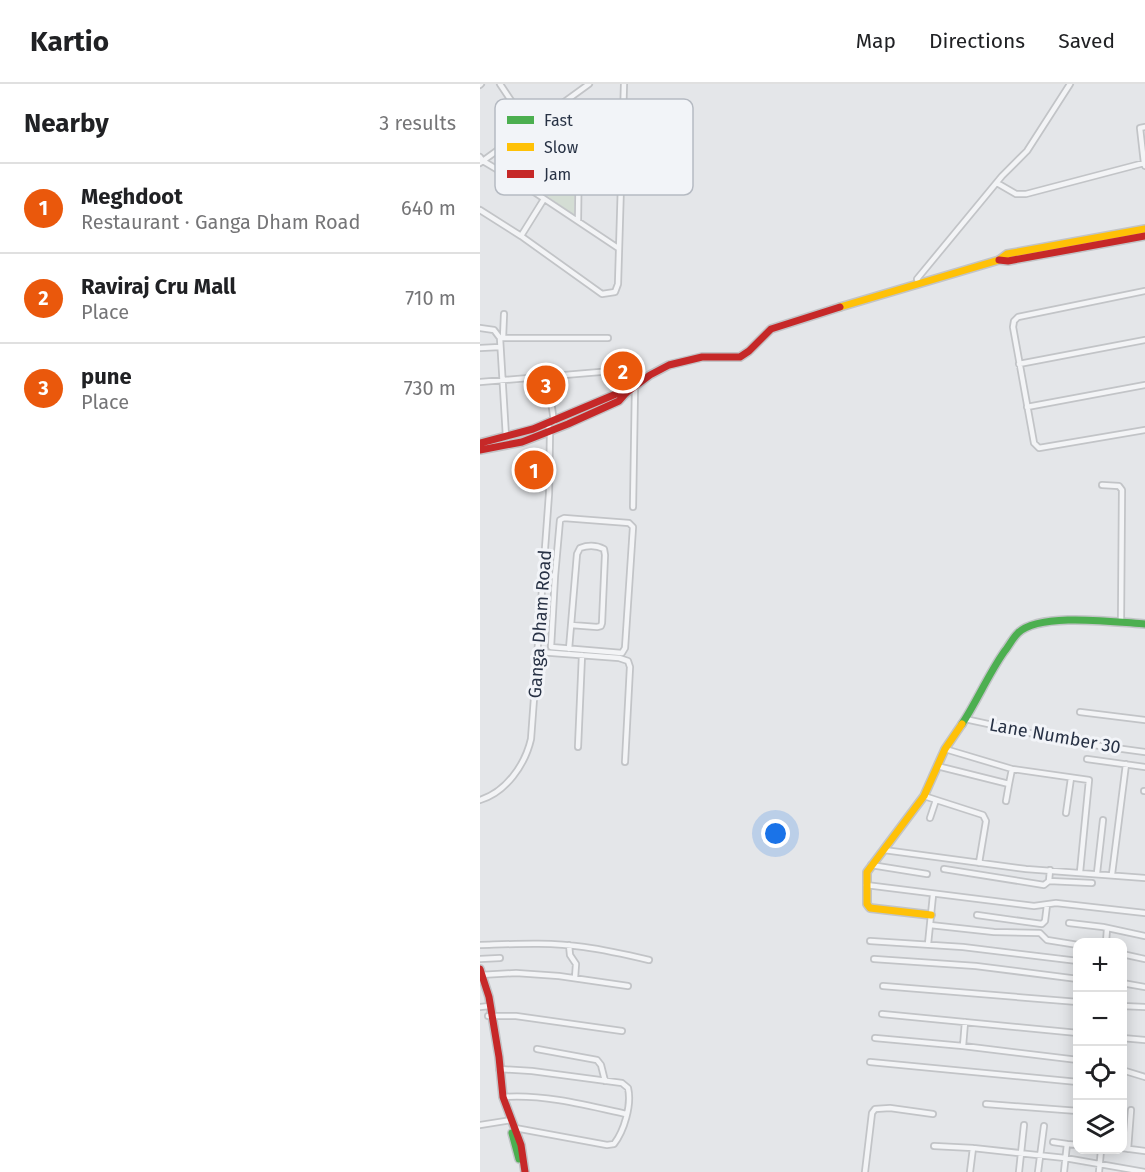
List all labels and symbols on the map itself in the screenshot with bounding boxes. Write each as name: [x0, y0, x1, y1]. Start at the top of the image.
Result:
legend: [495, 99, 693, 195]
text: Fast: [544, 111, 573, 130]
text: Slow: [544, 138, 579, 157]
text: Jam: [544, 165, 571, 184]
pin: 2: [604, 348, 642, 394]
pin: 3: [526, 362, 566, 408]
pin: 1: [514, 448, 554, 492]
street label: Ganga Dham Road: [524, 549, 556, 699]
street label: Lane Number 30: [988, 714, 1122, 758]
your location: [761, 819, 790, 848]

